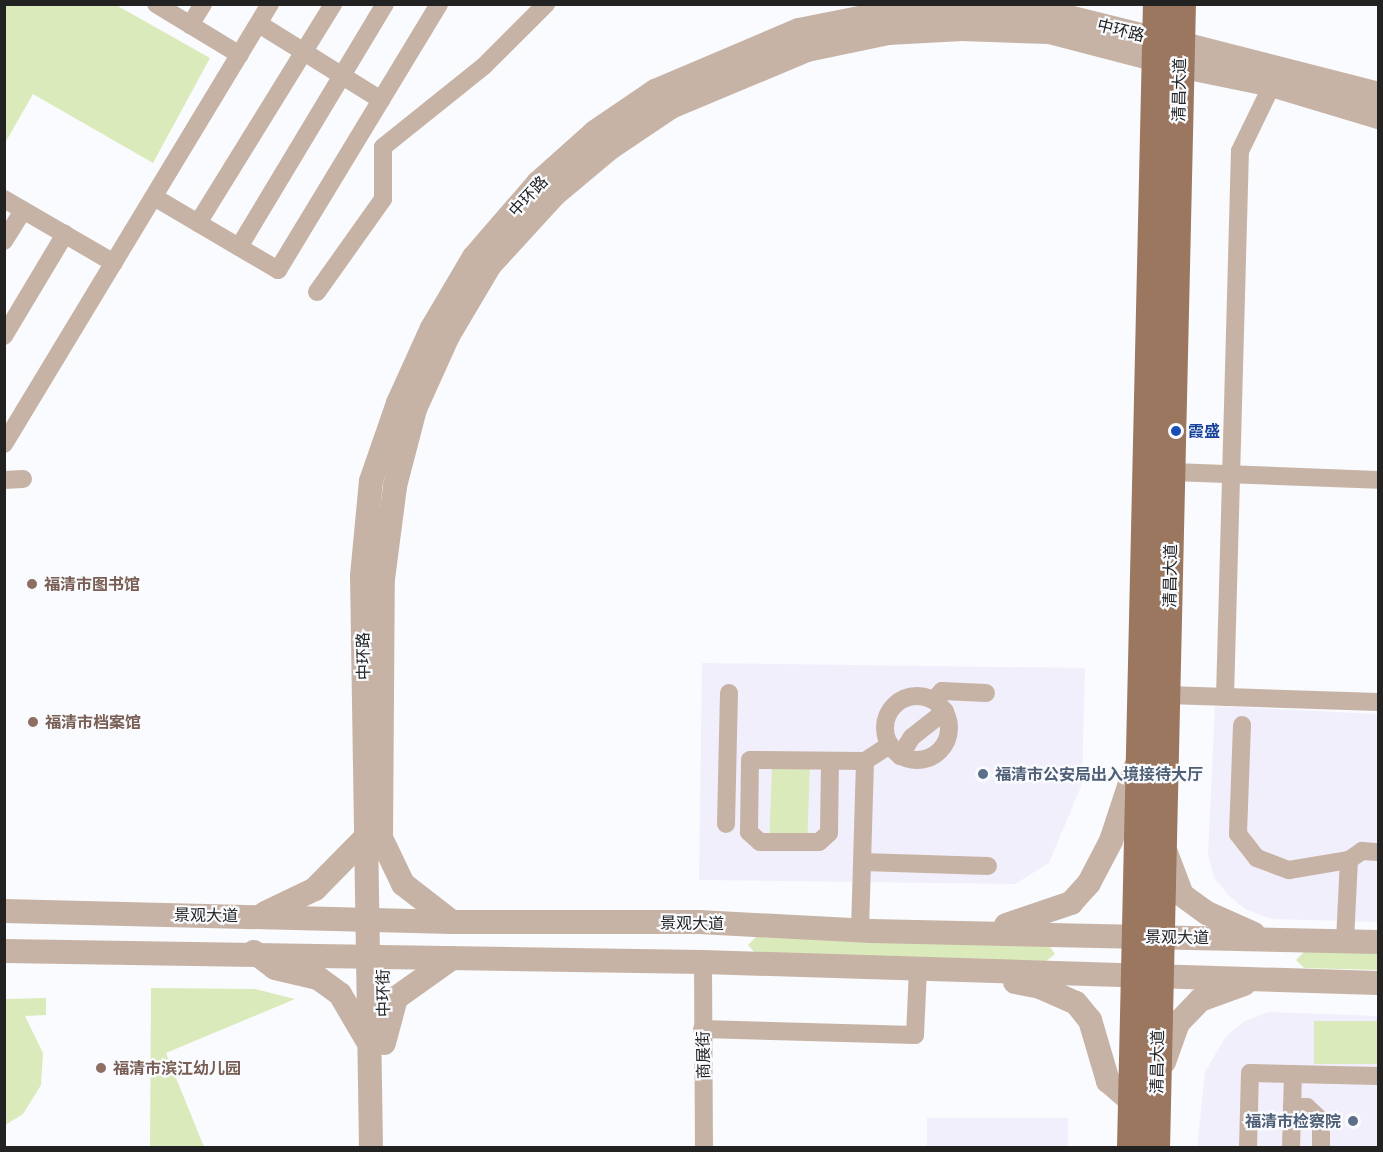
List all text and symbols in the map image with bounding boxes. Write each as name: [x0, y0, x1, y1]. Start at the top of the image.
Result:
street label: 中环路: [1095, 15, 1147, 45]
street label: 清昌大道: [1169, 58, 1189, 122]
street label: 中环路: [505, 172, 551, 220]
place label: 霞盛: [1188, 421, 1220, 441]
marker: 霞盛: [1169, 424, 1183, 438]
street label: 清昌大道: [1160, 544, 1180, 608]
place label: 福清市图书馆: [44, 574, 140, 594]
marker: 福清市图书馆: [25, 577, 39, 591]
street label: 中环路: [353, 632, 373, 680]
place label: 福清市档案馆: [45, 712, 141, 732]
marker: 福清市档案馆: [26, 715, 40, 729]
place label: 福清市公安局出入境接待大厅: [995, 764, 1203, 784]
marker: 福清市公安局出入境接待大厅: [976, 767, 990, 781]
street label: 景观大道: [174, 905, 238, 925]
street label: 景观大道: [660, 913, 724, 933]
street label: 景观大道: [1145, 927, 1209, 947]
street label: 中环街: [373, 969, 393, 1017]
street label: 清昌大道: [1147, 1030, 1167, 1094]
street label: 商展街: [693, 1031, 713, 1079]
place label: 福清市滨江幼儿园: [113, 1058, 241, 1078]
marker: 福清市滨江幼儿园: [94, 1061, 108, 1075]
place label: 福清市检察院: [1245, 1111, 1341, 1131]
marker: 福清市检察院: [1346, 1114, 1360, 1128]

